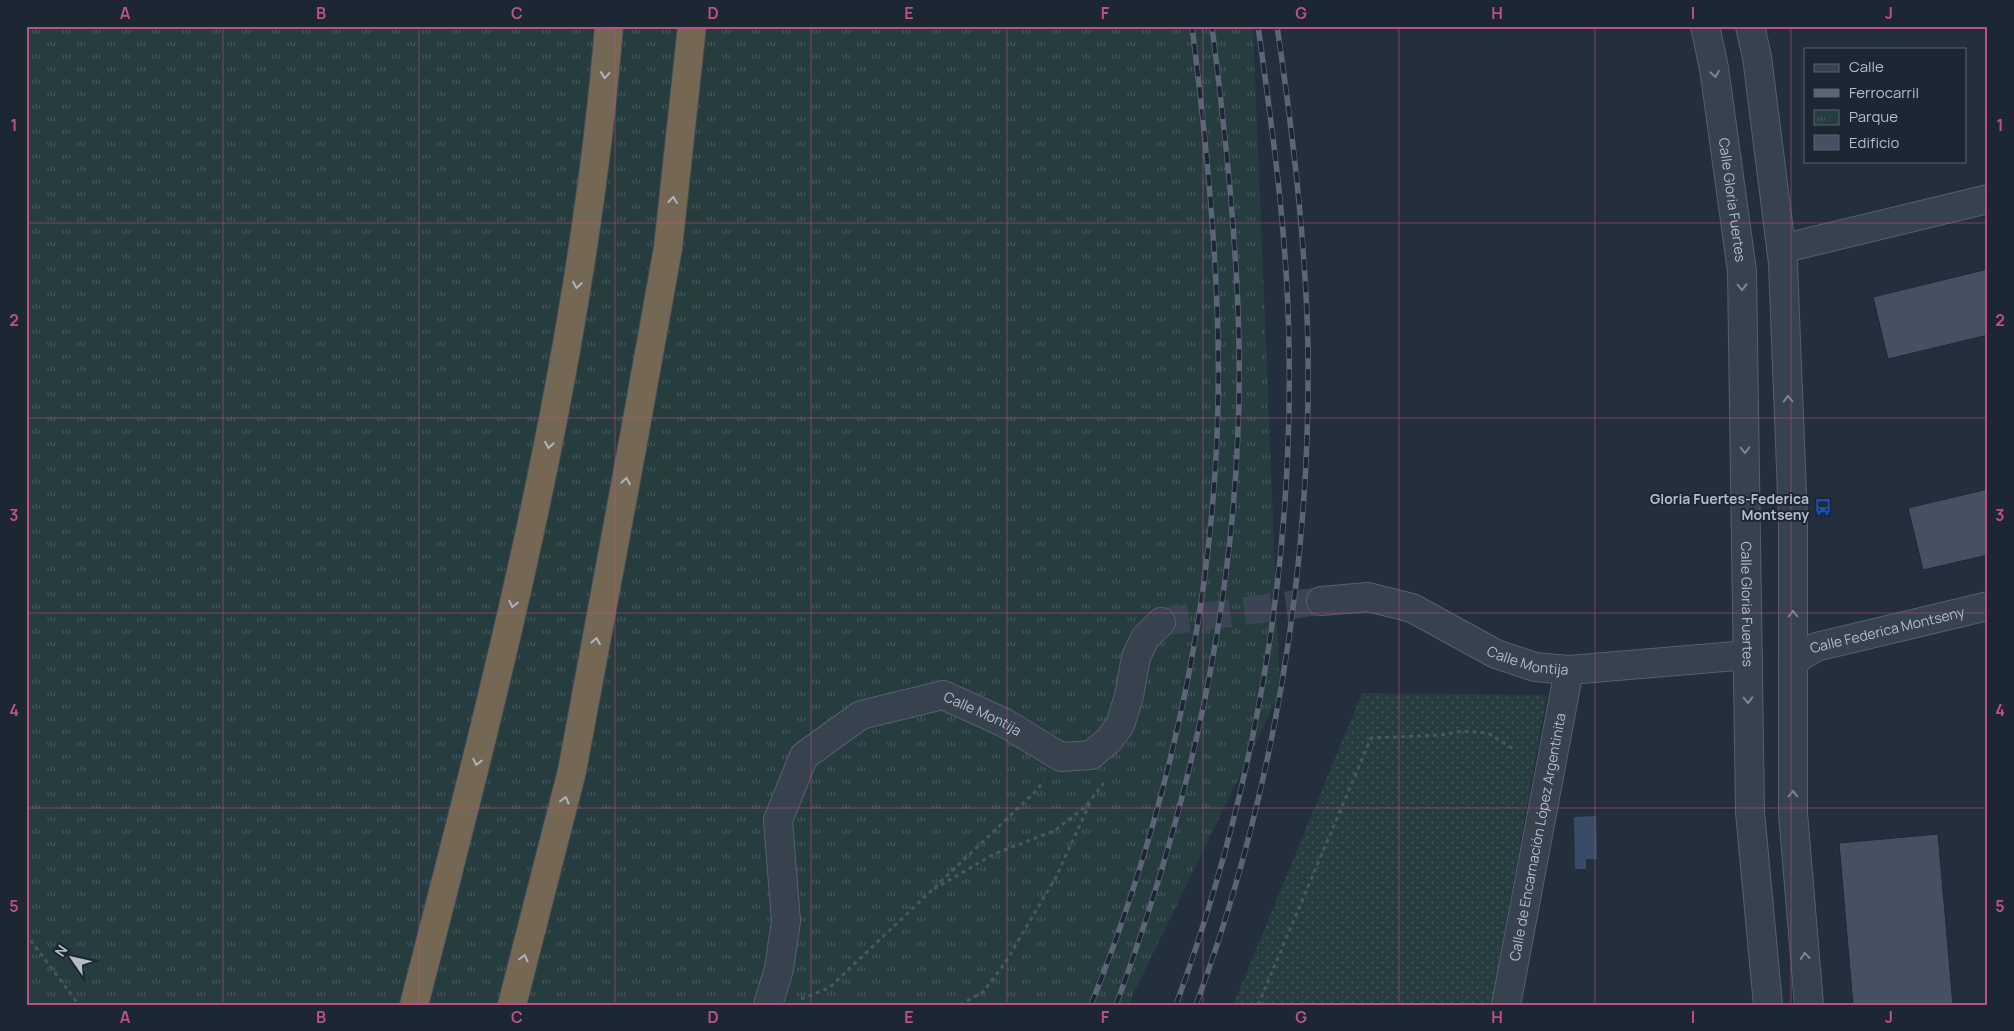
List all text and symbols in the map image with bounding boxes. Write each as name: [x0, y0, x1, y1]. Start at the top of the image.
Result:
text: A: [120, 2, 131, 24]
text: B: [316, 2, 326, 24]
text: C: [511, 2, 523, 24]
text: D: [707, 2, 719, 24]
text: E: [904, 2, 914, 24]
text: F: [1101, 2, 1110, 24]
text: G: [1295, 2, 1307, 24]
text: H: [1491, 2, 1503, 24]
text: I: [1691, 2, 1695, 24]
text: J: [1885, 2, 1893, 24]
legend: [1804, 48, 1966, 162]
text: Calle: [1849, 56, 1884, 77]
one-way arrow: [1709, 70, 1719, 78]
one-way arrow: [600, 71, 611, 79]
text: Ferrocarril: [1849, 82, 1919, 103]
text: Parque: [1849, 106, 1898, 127]
text: 1: [10, 114, 18, 136]
text: 1: [1996, 114, 2004, 136]
text: Edificio: [1849, 132, 1900, 153]
street label: Calle Gloria Fuertes: [1715, 136, 1751, 263]
one-way arrow: [667, 195, 678, 203]
one-way arrow: [572, 281, 582, 289]
one-way arrow: [1737, 283, 1748, 291]
text: 2: [9, 309, 19, 331]
text: 2: [1995, 309, 2005, 331]
one-way arrow: [1783, 395, 1794, 403]
one-way arrow: [545, 441, 555, 450]
one-way arrow: [1740, 446, 1750, 454]
one-way arrow: [620, 477, 631, 486]
place label: Gloria Fuertes-Federica Montseny: [1650, 489, 1809, 524]
bus stop icon: Gloria Fuertes-Federica Montseny: [1813, 497, 1833, 517]
text: 3: [9, 504, 19, 526]
text: 3: [1995, 504, 2005, 526]
street label: Calle Gloria Fuertes: [1737, 541, 1758, 667]
one-way arrow: [508, 599, 519, 608]
street label: Calle Federica Montseny: [1806, 602, 1967, 658]
one-way arrow: [1788, 610, 1798, 618]
one-way arrow: [591, 637, 601, 645]
street label: Calle Montija: [1484, 641, 1569, 679]
street label: Calle Montija: [941, 687, 1025, 740]
one-way arrow: [1743, 696, 1754, 704]
text: 4: [9, 699, 19, 721]
text: 4: [1995, 699, 2005, 721]
street label: Calle de Encarnación López Argentinita: [1504, 711, 1570, 963]
one-way arrow: [472, 757, 483, 766]
one-way arrow: [1788, 790, 1798, 798]
one-way arrow: [559, 796, 570, 805]
text: 5: [9, 895, 19, 917]
text: 5: [1995, 895, 2005, 917]
north arrow: [48, 934, 98, 984]
text: N: [50, 941, 71, 960]
one-way arrow: [1799, 952, 1810, 960]
one-way arrow: [518, 953, 529, 962]
text: A: [120, 1006, 131, 1028]
text: B: [316, 1006, 326, 1028]
text: C: [511, 1006, 523, 1028]
text: D: [707, 1006, 719, 1028]
text: E: [904, 1006, 914, 1028]
text: F: [1101, 1006, 1110, 1028]
text: G: [1295, 1006, 1307, 1028]
text: H: [1491, 1006, 1503, 1028]
text: I: [1691, 1006, 1695, 1028]
text: J: [1885, 1006, 1893, 1028]

